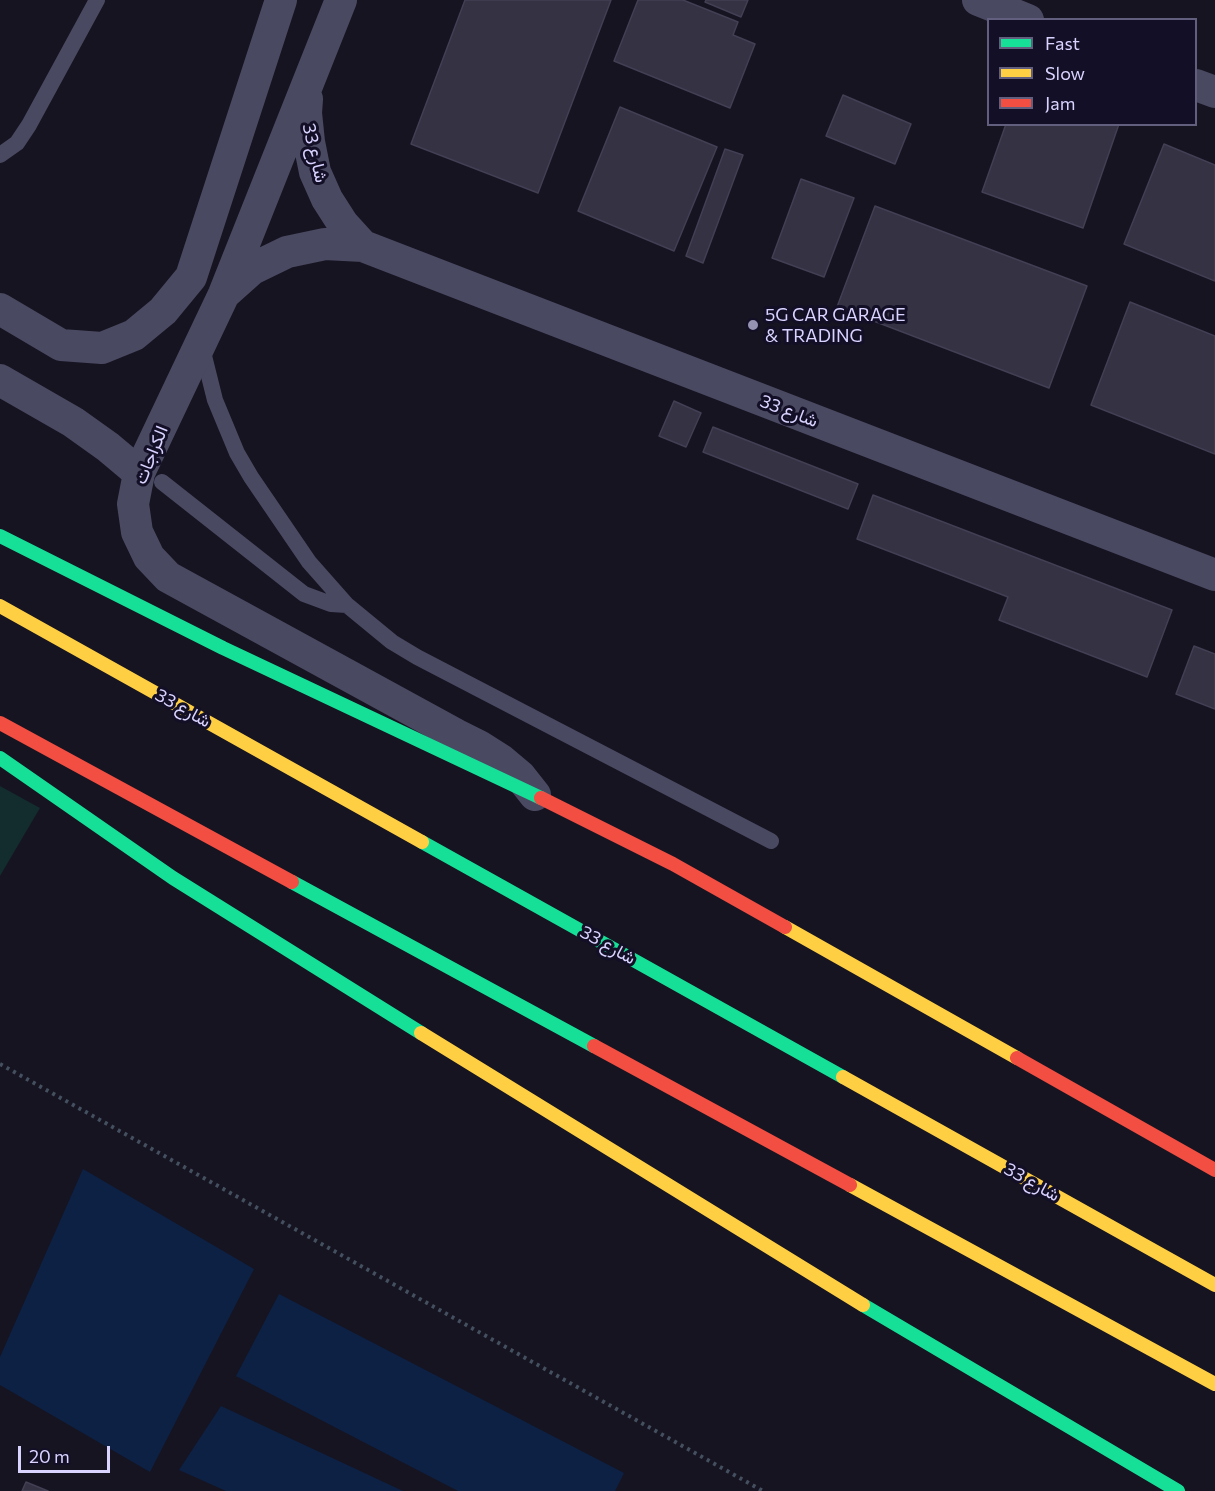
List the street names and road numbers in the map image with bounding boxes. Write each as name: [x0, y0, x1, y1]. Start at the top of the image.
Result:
street label: شارع 33: [298, 121, 332, 185]
street label: شارع 33: [757, 390, 821, 432]
street label: الكراجات: [130, 423, 172, 487]
street label: شارع 33: [151, 684, 215, 732]
street label: شارع 33: [576, 921, 640, 969]
street label: شارع 33: [1000, 1158, 1064, 1206]

